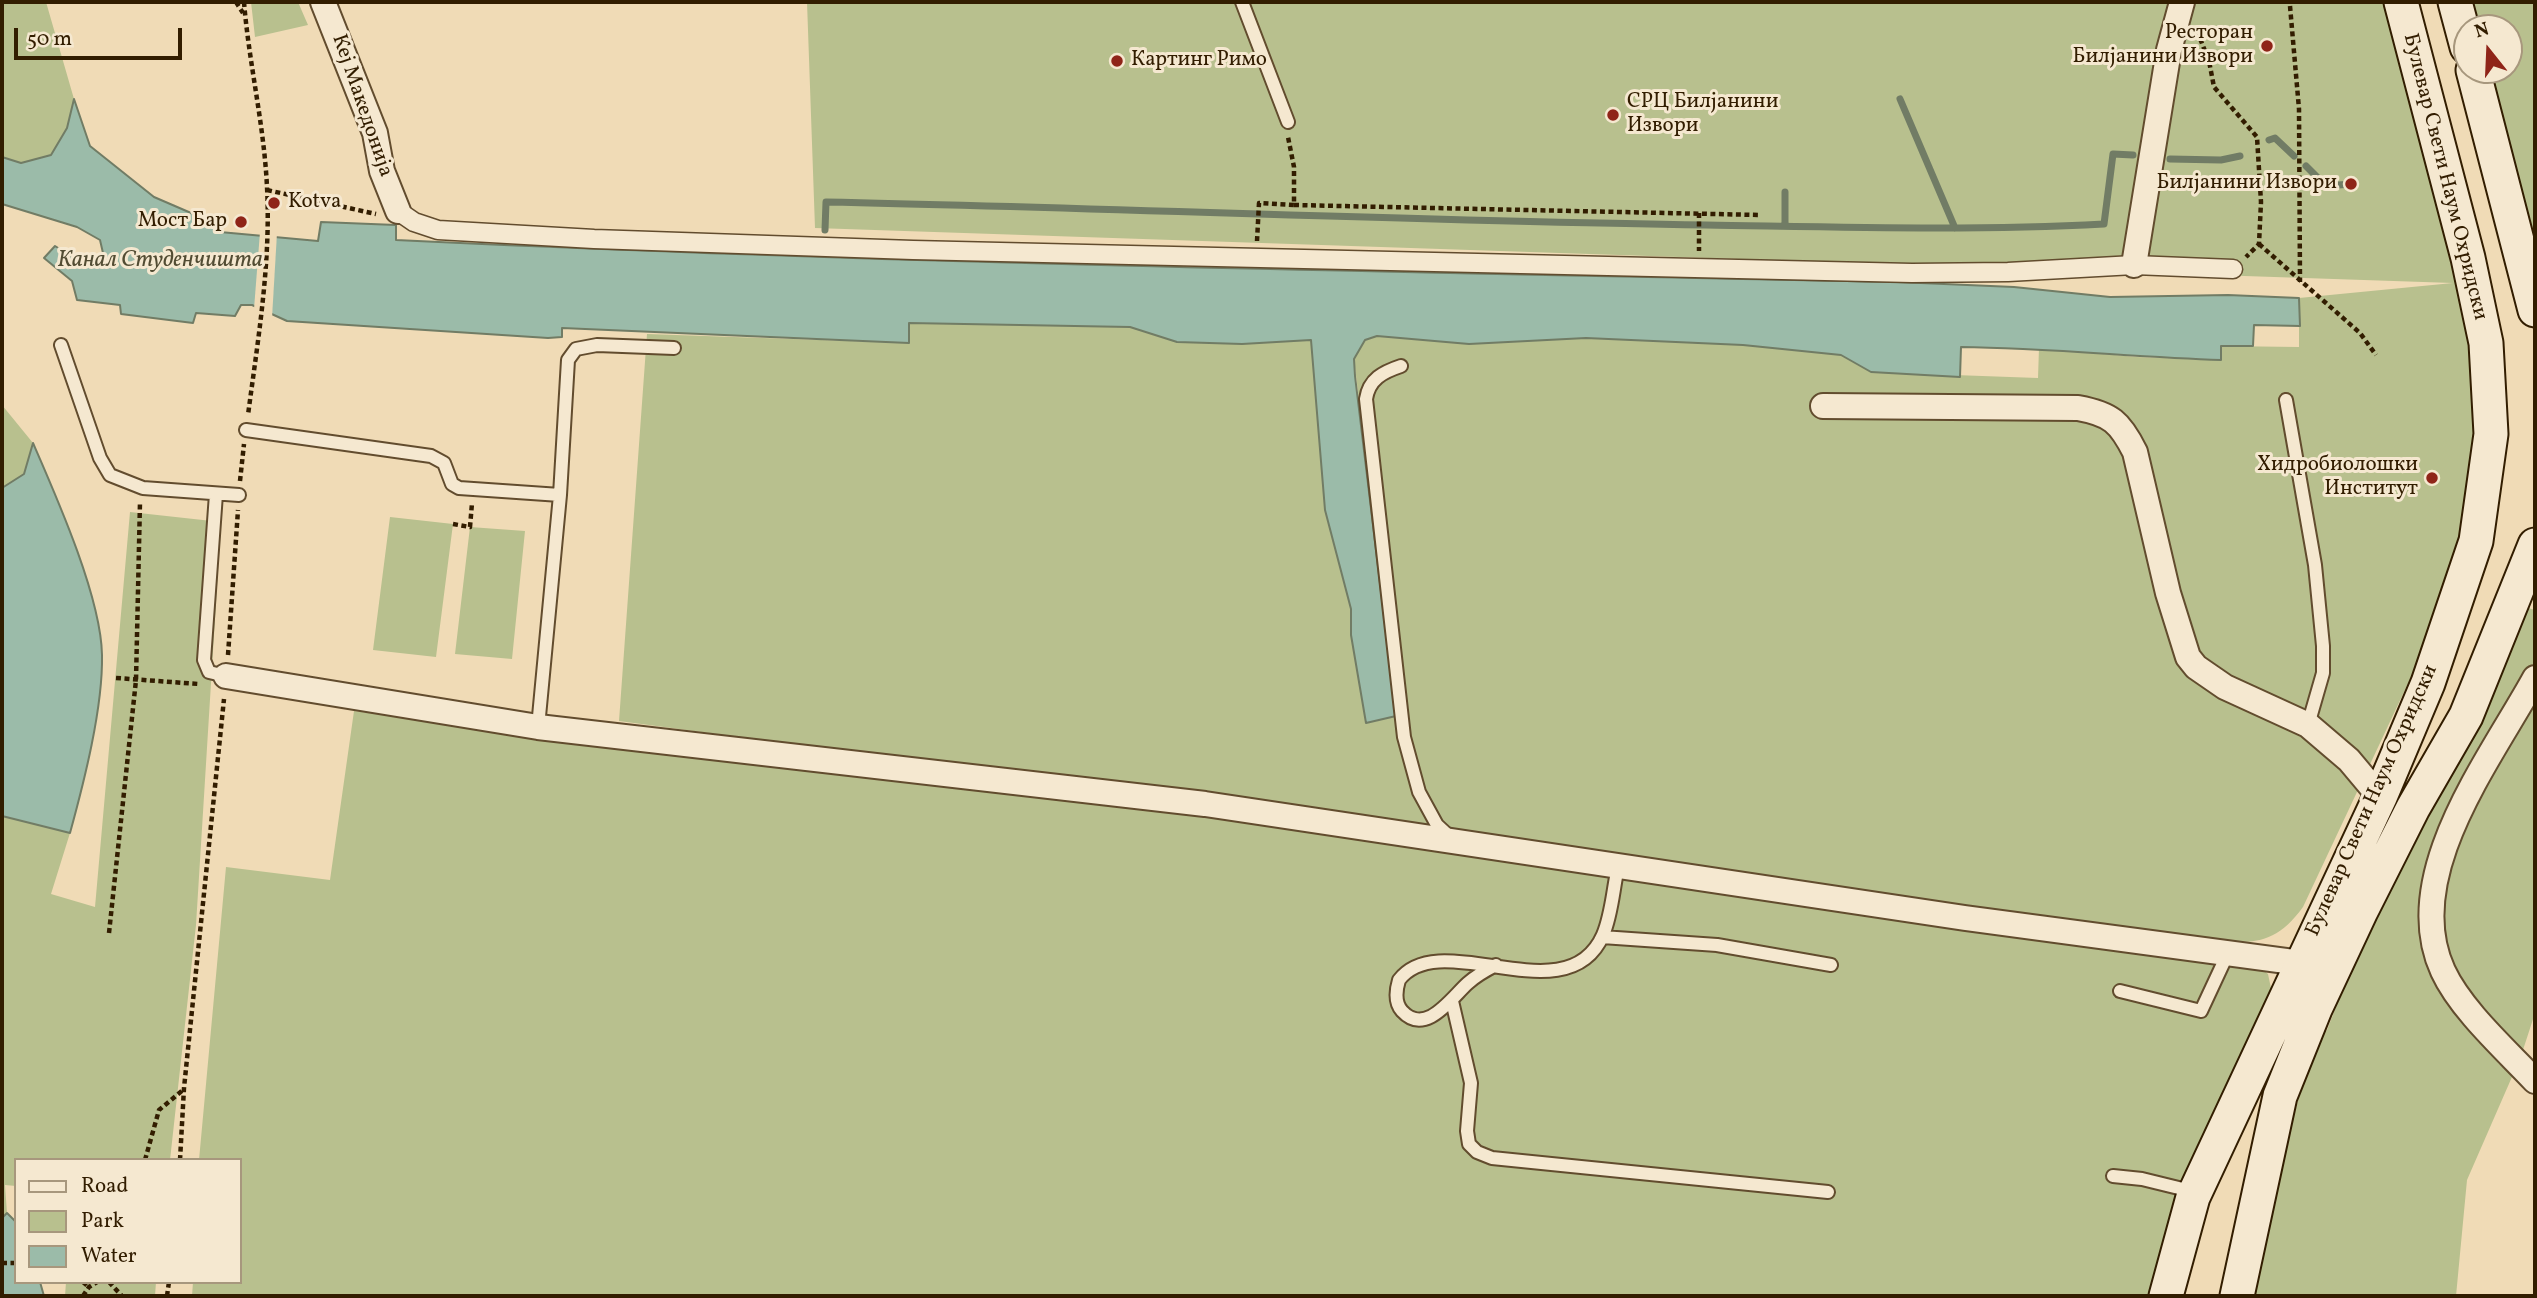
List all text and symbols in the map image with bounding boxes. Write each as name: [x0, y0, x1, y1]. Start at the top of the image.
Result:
scale bar: [18, 14, 186, 58]
north arrow: [2453, 14, 2523, 84]
text: N: [2472, 16, 2493, 45]
place label: Ресторан Билјанини Извори: [2073, 21, 2253, 71]
text: 50 m: [27, 25, 72, 54]
street label: Кеј Македонија: [325, 31, 397, 181]
street label: Булевар Свети Наум Охридски: [2396, 31, 2492, 323]
marker: Ресторан Билјанини Извори: [2259, 38, 2275, 54]
place label: Картинг Римо: [1131, 48, 1267, 74]
marker: Картинг Римо: [1109, 53, 1125, 69]
place label: СРЦ Билјанини Извори: [1627, 90, 1778, 140]
marker: СРЦ Билјанини Извори: [1605, 107, 1621, 123]
place label: Билјанини Извори: [2157, 171, 2337, 197]
marker: Билјанини Извори: [2343, 176, 2359, 192]
place label: Kotva: [288, 190, 341, 216]
marker: Kotva: [266, 195, 282, 211]
place label: Мост Бар: [138, 209, 227, 235]
marker: Мост Бар: [233, 214, 249, 230]
water label: Канал Студенчишта: [57, 248, 263, 276]
place label: Хидробиолошки Институт: [2257, 453, 2418, 503]
marker: Хидробиолошки Институт: [2424, 470, 2440, 486]
street label: Булевар Свети Наум Охридски: [2302, 661, 2444, 941]
legend: [14, 1158, 242, 1284]
text: Road: [81, 1172, 128, 1201]
text: Park: [81, 1207, 124, 1236]
text: Water: [81, 1242, 137, 1271]

